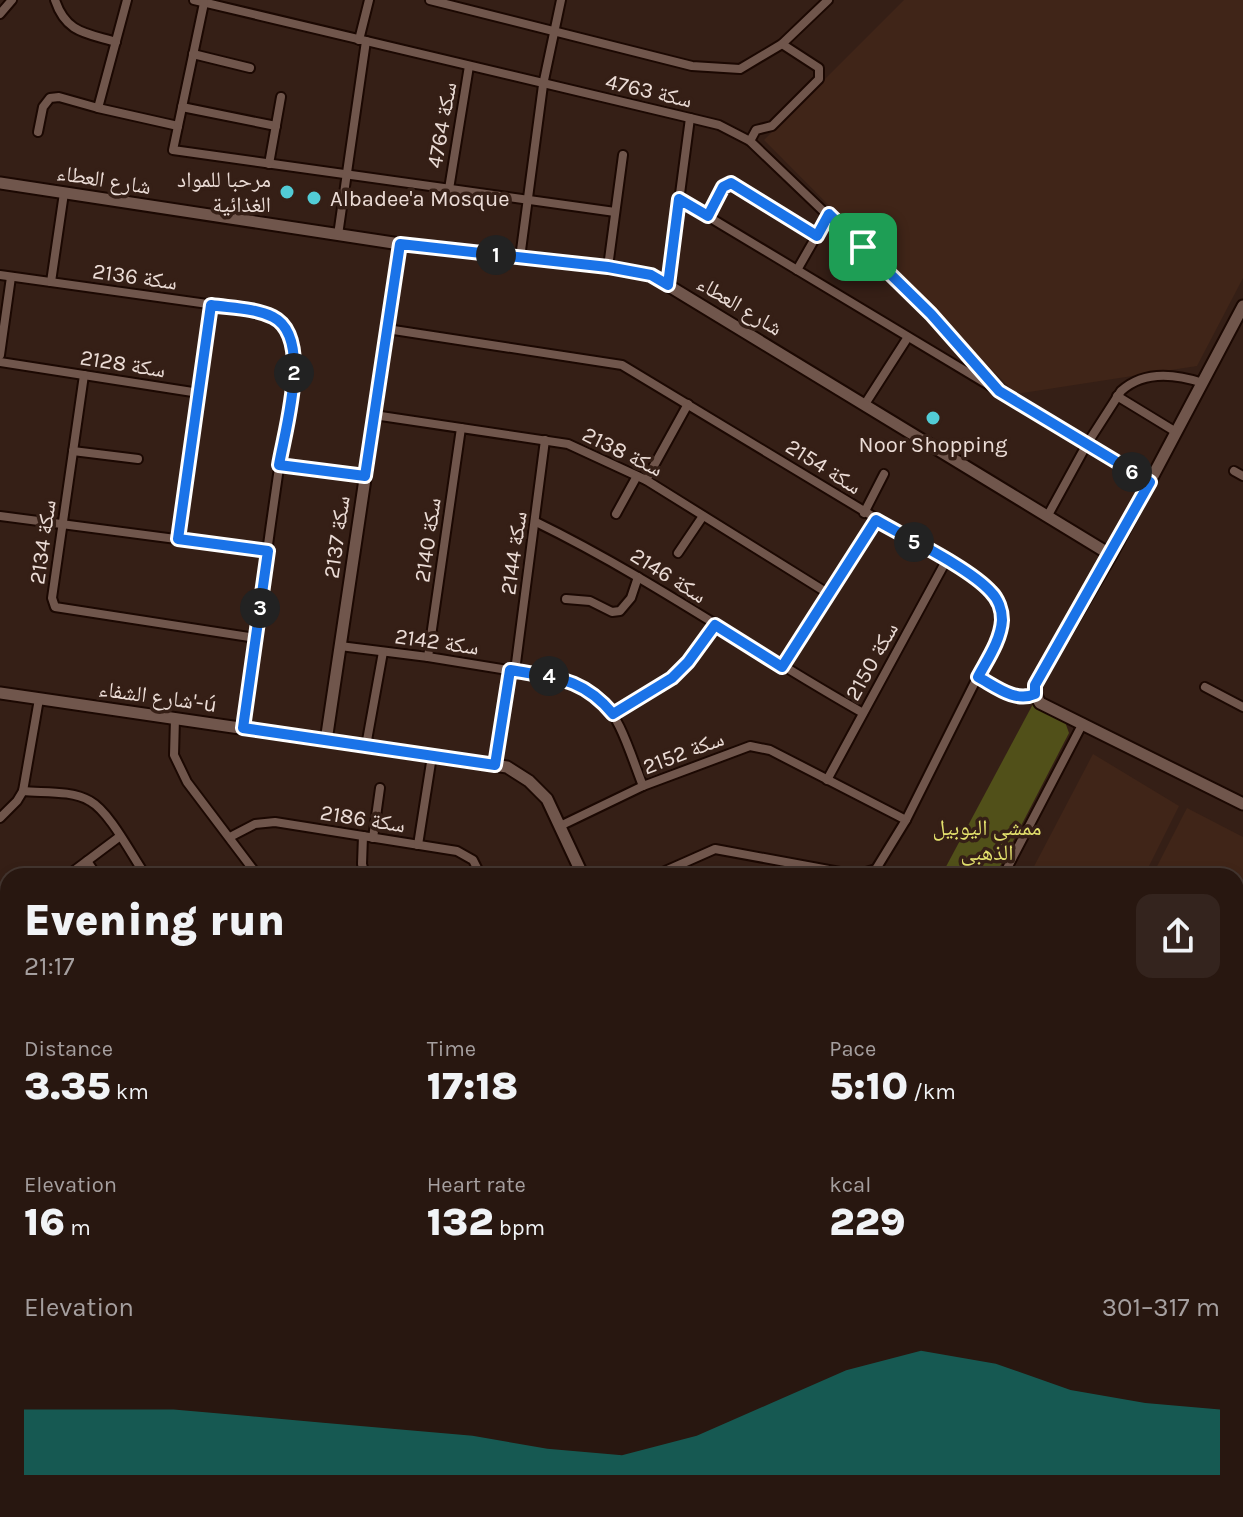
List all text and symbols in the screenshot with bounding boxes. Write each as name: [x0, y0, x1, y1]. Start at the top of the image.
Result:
street label: سكة 4763: [603, 68, 695, 114]
street label: سكة 4764: [422, 80, 462, 170]
street label: شارع العطاء: [55, 160, 153, 200]
place label: مرحبا للمواد الغذائية: [177, 167, 271, 218]
marker: مرحبا للمواد الغذائية: [278, 183, 296, 201]
place label: Albadee'a Mosque: [330, 186, 510, 212]
marker: Albadee'a Mosque: [305, 189, 323, 207]
pin: [829, 213, 897, 281]
icon: arrive: [841, 225, 885, 269]
pin: 1: [476, 235, 516, 275]
text: 1: [492, 242, 500, 268]
street label: سكة 2136: [91, 258, 179, 296]
street label: شارع العطاء: [692, 270, 787, 341]
street label: سكة 2128: [78, 344, 167, 384]
pin: 2: [274, 353, 314, 393]
text: 2: [287, 360, 301, 386]
marker: Noor Shopping: [924, 409, 942, 427]
street label: سكة 2138: [578, 421, 667, 482]
place label: Noor Shopping: [859, 432, 1008, 458]
street label: سكة 2154: [781, 433, 866, 500]
pin: 6: [1112, 452, 1152, 492]
text: 6: [1125, 459, 1139, 485]
street label: سكة 2137: [318, 494, 356, 580]
street label: سكة 2140: [409, 496, 447, 584]
street label: سكة 2134: [24, 498, 62, 586]
street label: سكة 2144: [495, 510, 533, 597]
pin: 5: [894, 522, 934, 562]
text: 5: [908, 529, 920, 555]
street label: سكة 2146: [626, 542, 711, 609]
pin: 3: [240, 588, 280, 628]
text: 3: [253, 595, 267, 621]
street label: سكة 2150: [840, 618, 904, 705]
street label: سكة 2142: [393, 623, 481, 661]
pin: 4: [529, 656, 569, 696]
text: 4: [542, 663, 556, 689]
street label: شارع الشفاء'-ú: [97, 676, 219, 718]
street label: سكة 2152: [639, 726, 728, 780]
street label: سكة 2186: [318, 799, 407, 839]
park label: ممشى اليوبيل الذهبي: [932, 815, 1042, 870]
button: share: [1136, 894, 1220, 978]
text: Evening run: [24, 895, 285, 946]
text: 21:17: [24, 951, 74, 982]
text: Distance: [24, 1036, 113, 1062]
text: Time: [427, 1036, 476, 1062]
text: Pace: [829, 1036, 876, 1062]
text: 3.35: [24, 1062, 111, 1109]
text: 17:18: [427, 1062, 518, 1109]
text: 5:10: [829, 1062, 908, 1109]
text: km: [111, 1079, 149, 1105]
text: /km: [908, 1079, 956, 1105]
text: Elevation: [24, 1172, 117, 1198]
text: Heart rate: [427, 1172, 526, 1198]
text: kcal: [829, 1172, 871, 1198]
text: 16: [24, 1198, 65, 1245]
text: 132: [427, 1198, 494, 1245]
text: 229: [829, 1198, 906, 1245]
text: m: [65, 1215, 91, 1241]
text: bpm: [494, 1215, 545, 1241]
text: Elevation: [24, 1292, 134, 1323]
text: 301–317 m: [1102, 1292, 1220, 1323]

